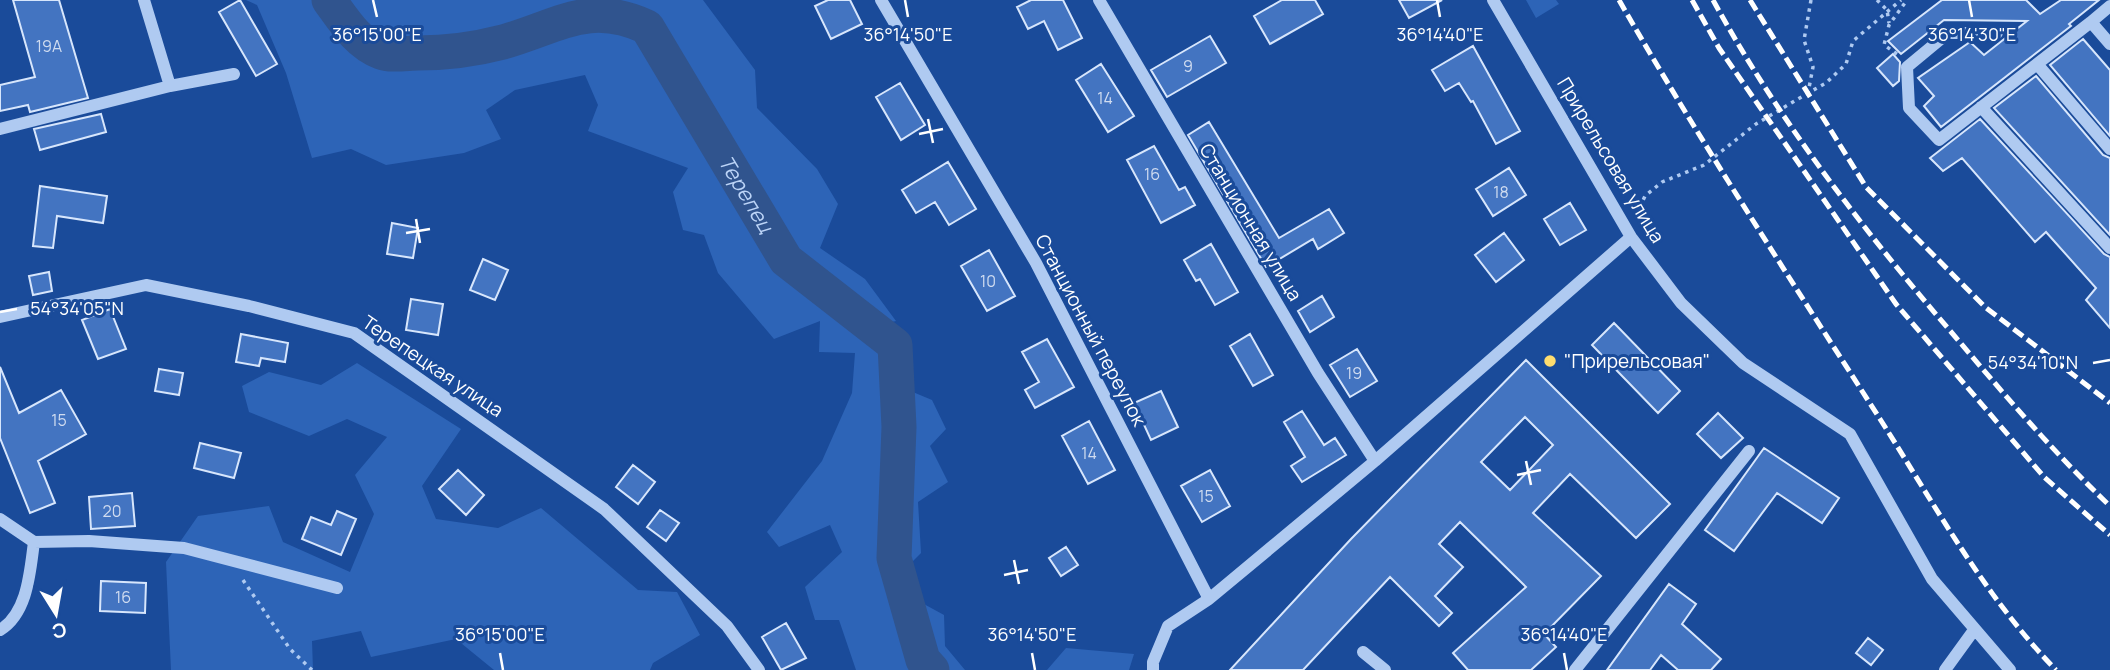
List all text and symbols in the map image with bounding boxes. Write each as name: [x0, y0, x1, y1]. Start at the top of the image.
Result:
text: 36°15'00"E: [332, 22, 422, 46]
text: 36°14'50"E: [864, 22, 952, 46]
text: 36°14'40"E: [1397, 22, 1483, 46]
text: 36°14'30"E: [1928, 22, 2016, 46]
house number: 19А: [36, 35, 62, 57]
house number: 9: [1183, 55, 1193, 77]
street label: Прирельсовая улица: [1551, 72, 1671, 248]
house number: 14: [1097, 87, 1113, 109]
street label: Станционная улица: [1194, 138, 1308, 306]
water label: Терепец: [713, 150, 781, 239]
house number: 16: [1144, 163, 1160, 185]
house number: 18: [1493, 181, 1509, 203]
street label: Станционный переулок: [1029, 230, 1153, 431]
house number: 10: [980, 270, 996, 292]
text: 54°34'05"N: [30, 296, 124, 320]
street label: Терепецкая улица: [357, 309, 509, 423]
place label: "Прирельсовая": [1564, 348, 1710, 374]
text: 54°34'10"N: [1988, 350, 2078, 374]
marker: "Прирельсовая": [1542, 353, 1558, 369]
house number: 19: [1346, 362, 1362, 384]
house number: 15: [51, 409, 67, 431]
house number: 14: [1081, 442, 1097, 464]
house number: 15: [1198, 485, 1214, 507]
house number: 20: [103, 500, 121, 522]
north arrow: [21, 579, 91, 649]
house number: 16: [115, 586, 131, 608]
text: С: [50, 617, 69, 645]
text: 36°15'00"E: [455, 622, 545, 646]
text: 36°14'50"E: [988, 622, 1076, 646]
text: 36°14'40"E: [1521, 622, 1607, 646]

